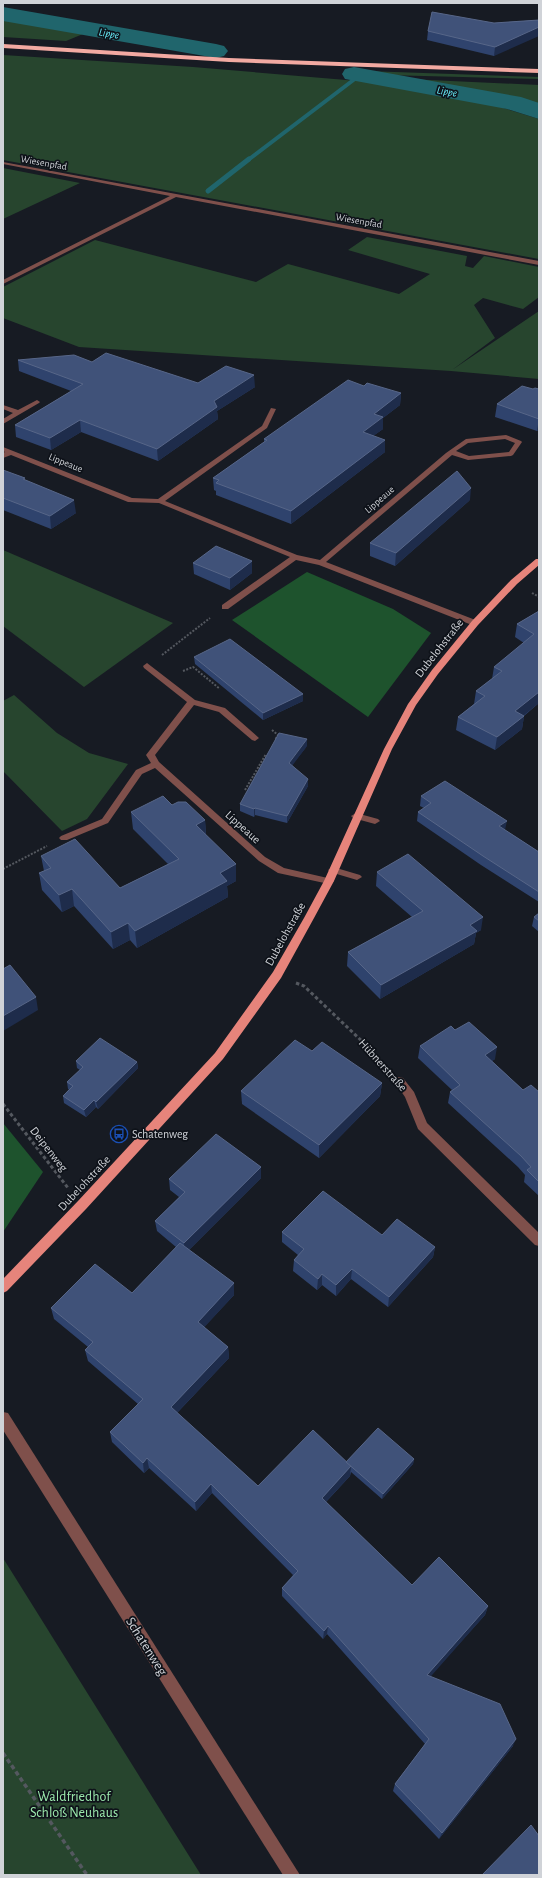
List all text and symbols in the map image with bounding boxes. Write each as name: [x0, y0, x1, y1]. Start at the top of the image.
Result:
water label: Lippe: [98, 26, 120, 42]
water label: Lippe: [436, 84, 458, 100]
street label: Wiesenpfad: [20, 154, 68, 172]
street label: Wiesenpfad: [335, 212, 383, 230]
street label: Lippeaue: [47, 452, 84, 474]
street label: Lippeaue: [363, 484, 397, 515]
street label: Dubelohstraße: [413, 617, 465, 679]
street label: Lippeaue: [223, 808, 263, 846]
street label: Dubelohstraße: [263, 900, 307, 968]
street label: Hübnerstraße: [357, 1037, 409, 1093]
street label: Deipenweg: [28, 1124, 70, 1174]
bus stop icon: Schatenweg: [109, 1124, 129, 1144]
place label: Schatenweg: [132, 1128, 188, 1140]
street label: Dubelohstraße: [56, 1153, 112, 1213]
street label: Schatenweg: [123, 1615, 170, 1678]
park label: Waldfriedhof Schloß Neuhaus: [30, 1790, 118, 1820]

